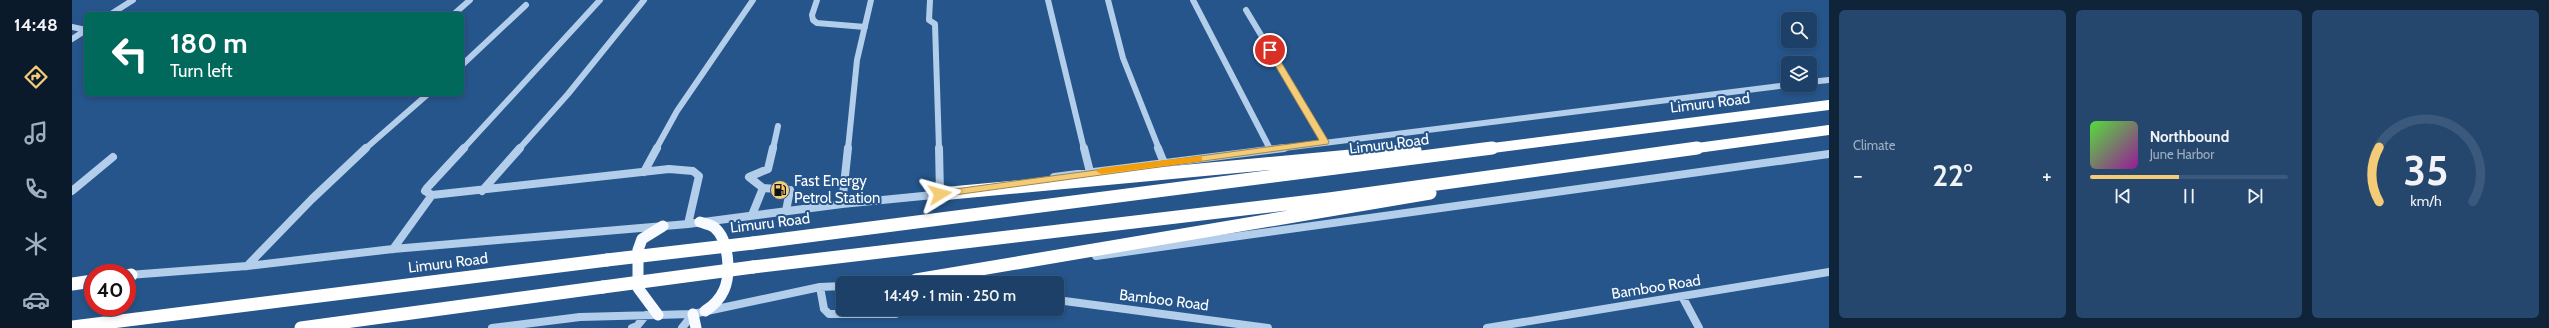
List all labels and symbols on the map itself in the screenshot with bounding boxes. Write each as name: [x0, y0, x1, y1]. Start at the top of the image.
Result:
pin: [1253, 33, 1287, 67]
street label: Limuru Road: [1669, 89, 1751, 117]
street label: Limuru Road: [1348, 130, 1430, 158]
place label: Fast Energy Petrol Station: [794, 172, 880, 207]
position arrow: [919, 173, 961, 215]
fuel station icon: Fast Energy Petrol Station: [769, 179, 791, 201]
street label: Limuru Road: [729, 209, 811, 237]
street label: Limuru Road: [407, 249, 489, 277]
speed limit sign: 40: [84, 264, 136, 316]
street label: Bamboo Road: [1610, 271, 1702, 303]
street label: Bamboo Road: [1118, 286, 1210, 314]

